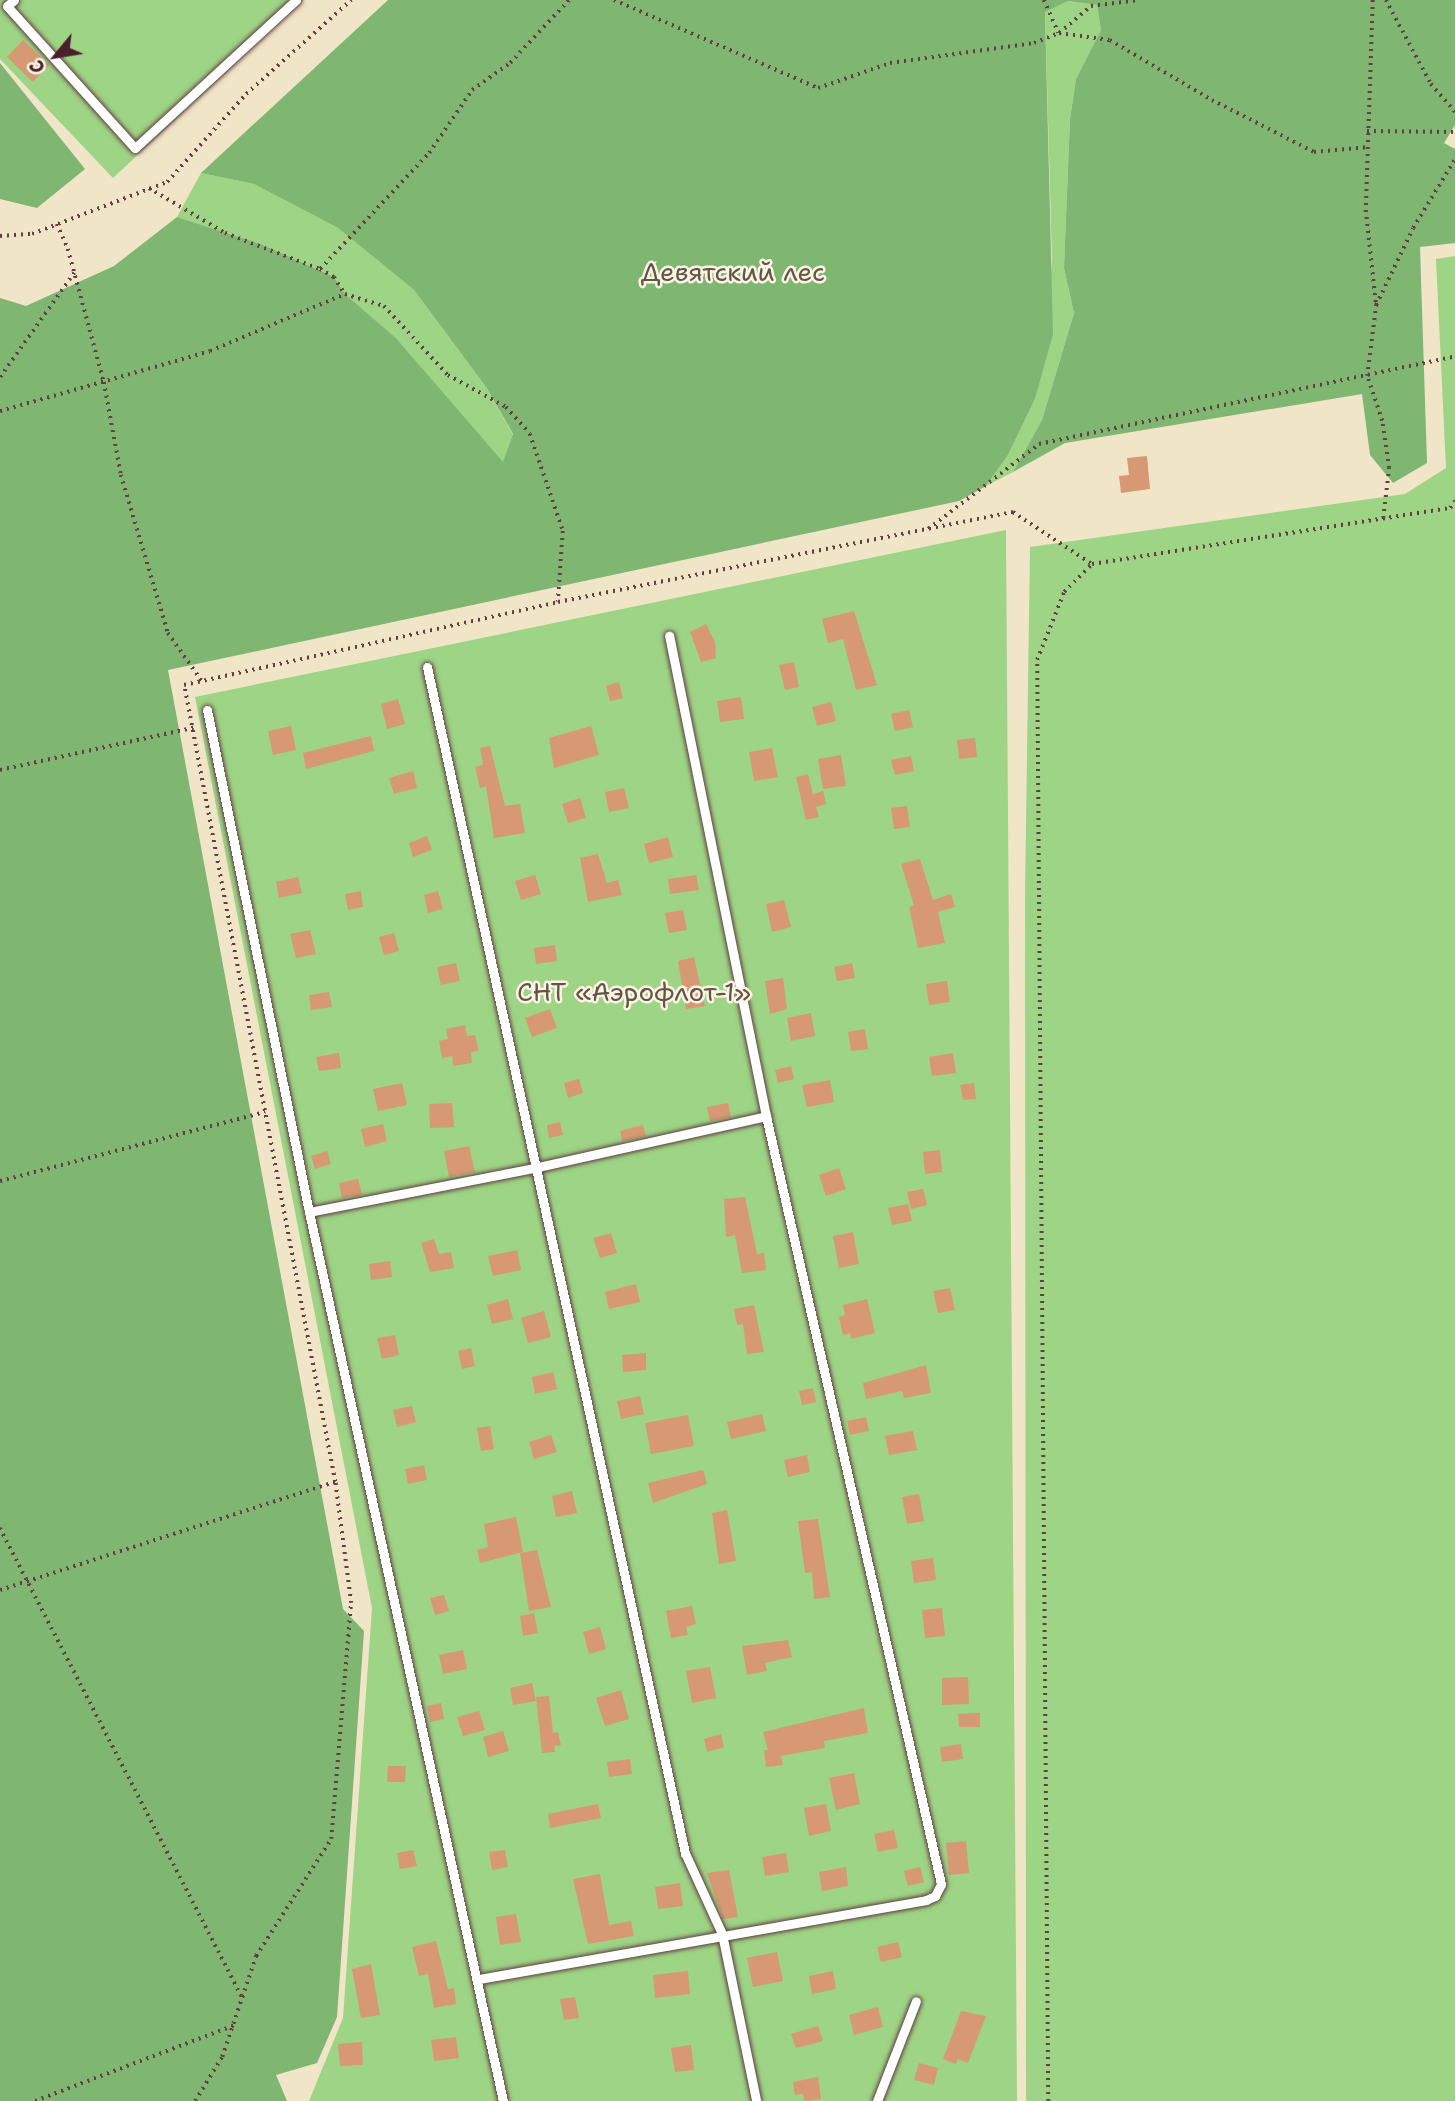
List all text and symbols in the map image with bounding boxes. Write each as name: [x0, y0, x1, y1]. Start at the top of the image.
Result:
north arrow: [21, 21, 91, 91]
text: С: [24, 55, 51, 78]
park label: Девятский лес: [641, 256, 825, 288]
park label: СНТ «Аэрофлот-1»: [517, 976, 751, 1008]

